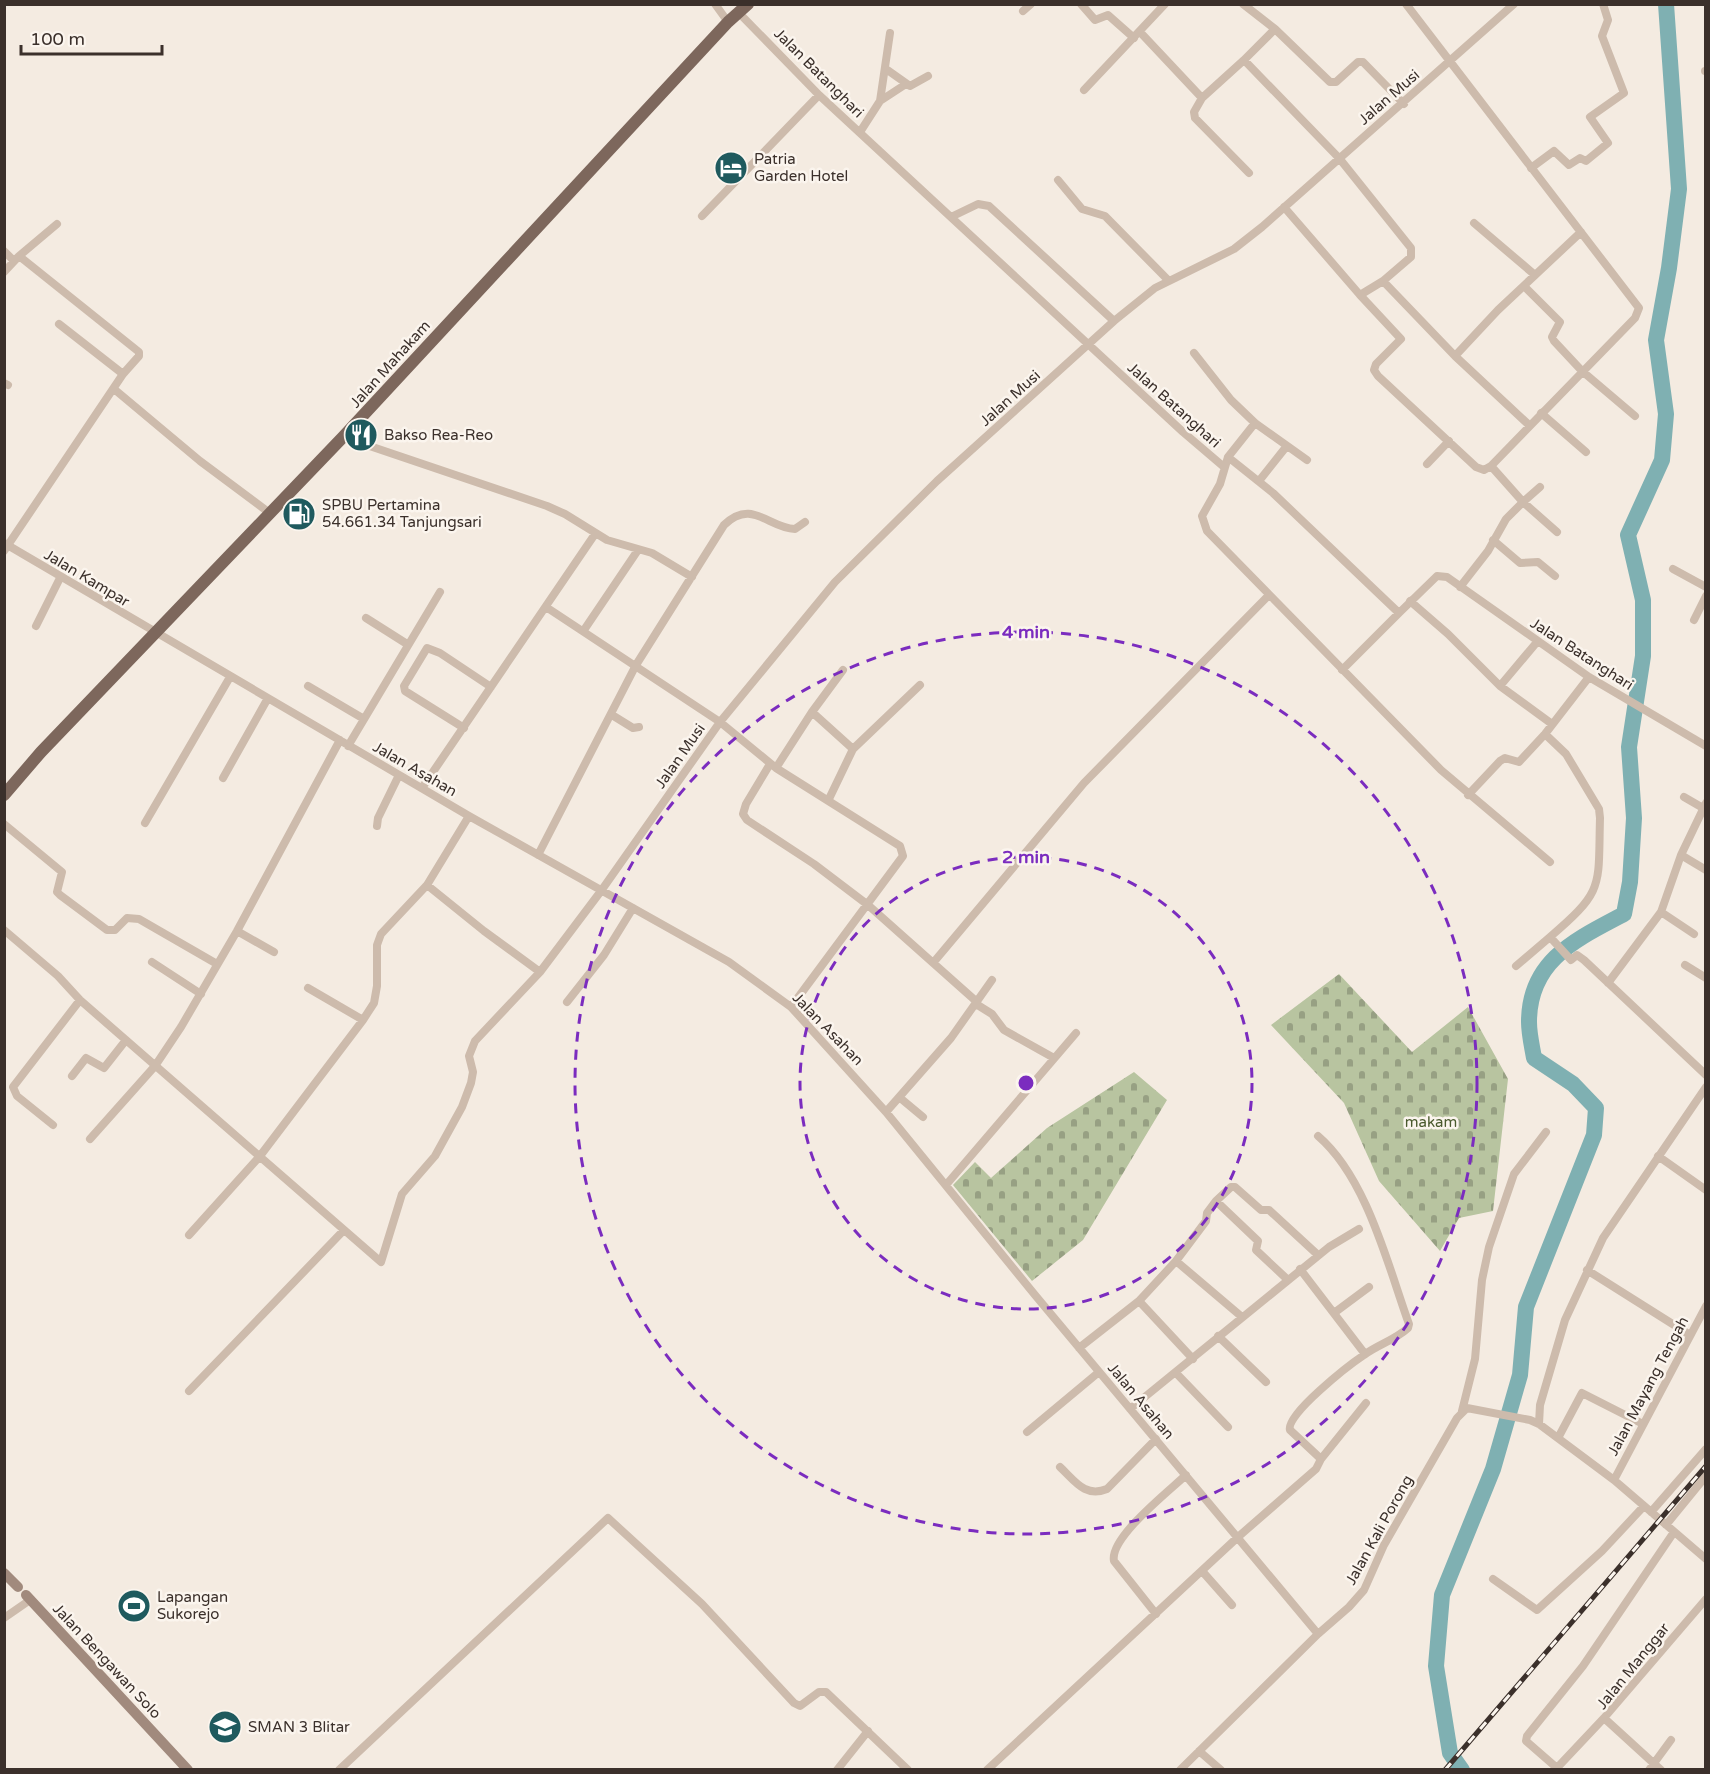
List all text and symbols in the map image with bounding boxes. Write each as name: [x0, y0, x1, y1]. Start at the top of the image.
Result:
scale bar: [21, 18, 162, 56]
street label: Jalan Batanghari: [771, 25, 867, 121]
text: 100 m: [30, 28, 85, 50]
street label: Jalan Musi: [1355, 66, 1423, 128]
hotel icon: Patria Garden Hotel: [713, 150, 749, 186]
place label: Patria Garden Hotel: [754, 150, 848, 185]
street label: Jalan Mahakam: [346, 317, 434, 411]
street label: Jalan Batanghari: [1124, 358, 1224, 452]
street label: Jalan Musi: [976, 366, 1044, 430]
restaurant icon: Bakso Rea-Reo: [343, 417, 379, 453]
place label: Bakso Rea-Reo: [384, 426, 493, 444]
fuel station icon: SPBU Pertamina 54.661.34 Tanjungsari: [281, 496, 317, 532]
place label: SPBU Pertamina 54.661.34 Tanjungsari: [322, 496, 482, 531]
street label: Jalan Kampar: [41, 545, 133, 611]
street label: Jalan Batanghari: [1527, 614, 1637, 694]
text: 4 min: [1002, 621, 1050, 643]
street label: Jalan Musi: [651, 720, 709, 792]
street label: Jalan Asahan: [370, 738, 460, 800]
text: 2 min: [1002, 846, 1050, 868]
street label: Jalan Asahan: [789, 989, 867, 1069]
centre of rings: [1016, 1073, 1036, 1093]
park label: makam: [1405, 1113, 1457, 1131]
street label: Jalan Mayang Tengah: [1604, 1313, 1692, 1459]
street label: Jalan Asahan: [1104, 1359, 1178, 1443]
street label: Jalan Kali Porong: [1341, 1472, 1417, 1588]
sports icon: Lapangan Sukorejo: [116, 1588, 152, 1624]
place label: Lapangan Sukorejo: [157, 1588, 228, 1623]
street label: Jalan Bengawan Solo: [49, 1600, 165, 1722]
street label: Jalan Manggar: [1593, 1619, 1673, 1713]
school or university icon: SMAN 3 Blitar: [207, 1709, 243, 1745]
place label: SMAN 3 Blitar: [248, 1718, 350, 1736]

